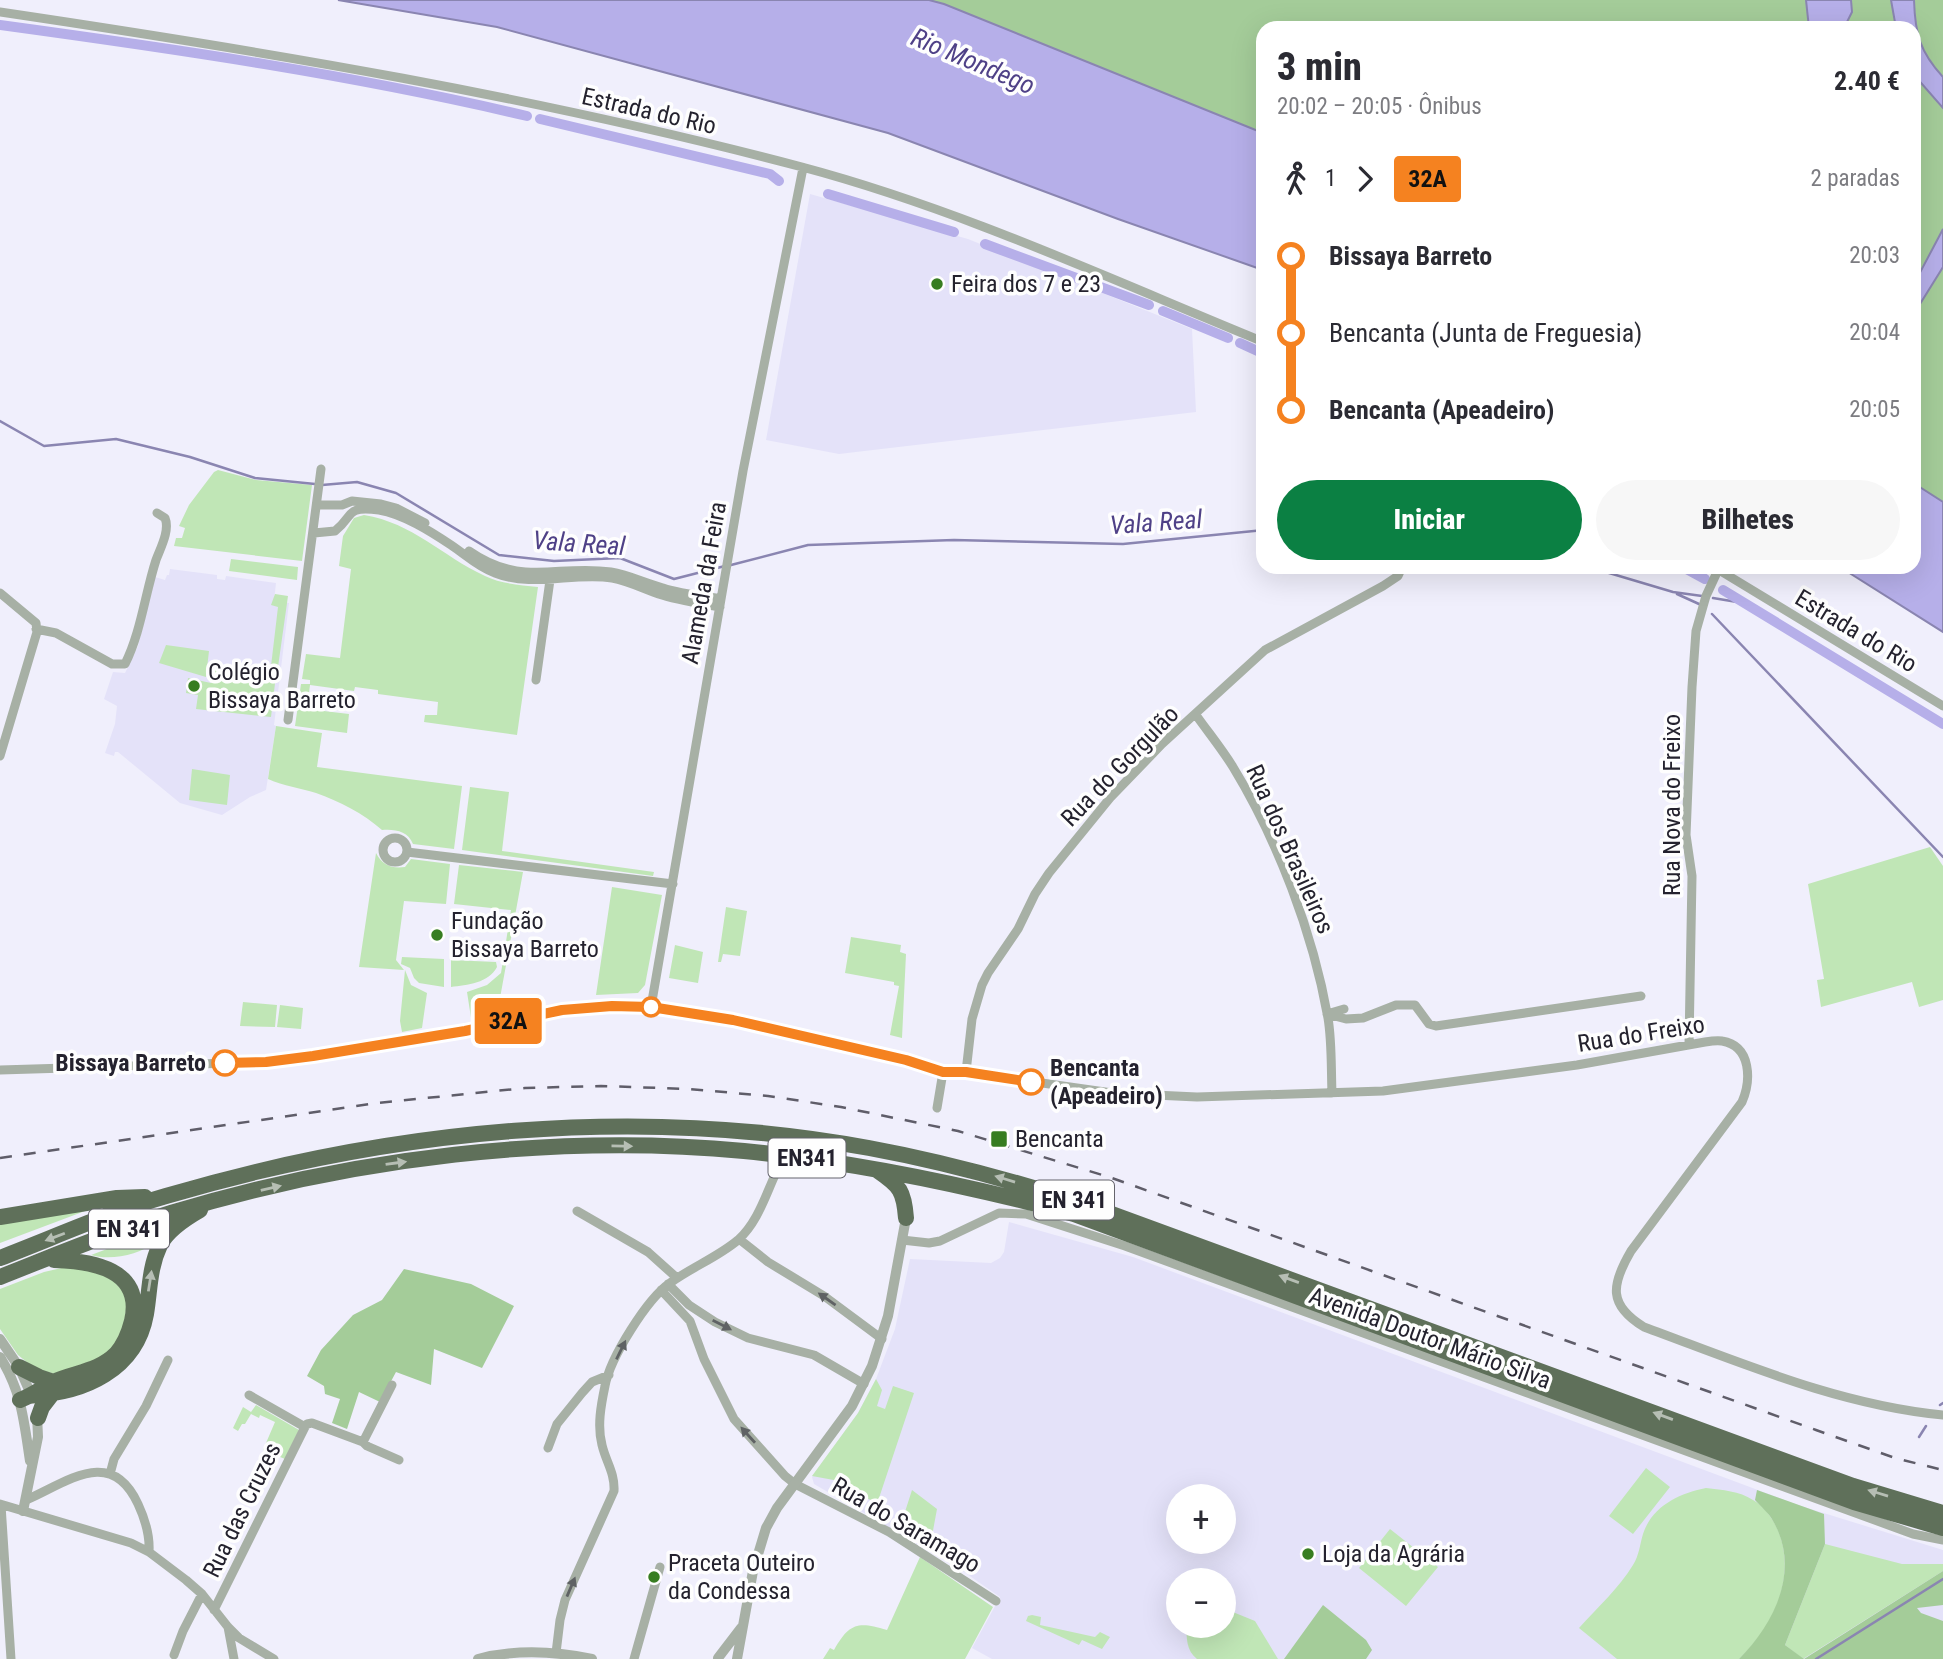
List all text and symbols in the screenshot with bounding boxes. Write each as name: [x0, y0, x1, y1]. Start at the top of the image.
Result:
water label: Rio Mondego: [907, 22, 1039, 100]
text: 3 min: [1277, 45, 1362, 89]
text: 2.40 €: [1834, 66, 1900, 96]
street label: Estrada do Rio: [579, 82, 719, 140]
text: 20:02 – 20:05 · Ônibus: [1277, 93, 1482, 120]
icon: walk: [1277, 160, 1315, 198]
icon: forward: [1346, 160, 1384, 198]
text: 1: [1325, 165, 1336, 192]
text: 32A: [1408, 165, 1447, 193]
text: 2 paradas: [1811, 165, 1900, 192]
text: Bissaya Barreto: [1329, 241, 1492, 271]
text: 20:03: [1849, 242, 1900, 269]
place label: Feira dos 7 e 23: [951, 270, 1101, 298]
marker: Feira dos 7 e 23: [929, 276, 945, 292]
text: Bencanta (Junta de Freguesia): [1329, 318, 1642, 348]
text: 20:04: [1849, 319, 1900, 346]
text: Bencanta (Apeadeiro): [1329, 395, 1554, 425]
text: 20:05: [1849, 396, 1900, 423]
button: Iniciar: [1277, 480, 1582, 560]
button: Bilhetes: [1596, 480, 1900, 560]
street label: Alameda da Feira: [676, 500, 732, 666]
water label: Vala Real: [1109, 504, 1204, 540]
water label: Vala Real: [532, 525, 627, 561]
street label: Estrada do Rio: [1790, 584, 1922, 678]
place label: Colégio Bissaya Barreto: [208, 658, 356, 714]
marker: Colégio Bissaya Barreto: [186, 678, 202, 694]
street label: Rua do Gorgulão: [1056, 700, 1184, 832]
street label: Rua Nova do Freixo: [1658, 714, 1686, 896]
street label: Rua dos Brasileiros: [1240, 760, 1340, 938]
place label: Fundação Bissaya Barreto: [451, 907, 599, 963]
marker: Fundação Bissaya Barreto: [429, 927, 445, 943]
unlabelled marker: [641, 997, 661, 1017]
line badge: 32A: [468, 998, 548, 1044]
text: 32A: [489, 1007, 527, 1035]
street label: Rua do Freixo: [1575, 1010, 1707, 1058]
place label: Bissaya Barreto: [55, 1049, 206, 1077]
marker: Bissaya Barreto: [212, 1050, 238, 1076]
place label: Bencanta (Apeadeiro): [1050, 1054, 1163, 1110]
marker: Bencanta (Apeadeiro): [1018, 1069, 1044, 1095]
place label: Bencanta: [1015, 1125, 1104, 1153]
marker: Bencanta: [989, 1129, 1009, 1149]
road number: EN341: [768, 1138, 846, 1177]
one-way arrow: [611, 1141, 633, 1152]
one-way arrow: [385, 1157, 407, 1168]
one-way arrow: [994, 1173, 1015, 1183]
road number: EN 341: [1034, 1180, 1114, 1219]
one-way arrow: [260, 1182, 282, 1193]
road number: EN 341: [89, 1210, 169, 1248]
one-way arrow: [45, 1231, 66, 1242]
one-way arrow: [145, 1270, 156, 1292]
one-way arrow: [1278, 1273, 1299, 1284]
street label: Avenida Doutor Mário Silva: [1305, 1281, 1555, 1395]
one-way arrow: [818, 1292, 836, 1306]
one-way arrow: [712, 1320, 732, 1331]
one-way arrow: [615, 1340, 626, 1360]
one-way arrow: [1653, 1410, 1674, 1421]
one-way arrow: [740, 1426, 756, 1444]
street label: Rua das Cruzes: [197, 1438, 287, 1582]
street label: Rua do Saramago: [827, 1471, 985, 1579]
map controls: [1166, 1484, 1236, 1638]
button: +: [1166, 1484, 1236, 1554]
one-way arrow: [1867, 1488, 1888, 1498]
place label: Loja da Agrária: [1322, 1540, 1465, 1568]
marker: Loja da Agrária: [1300, 1546, 1316, 1562]
place label: Praceta Outeiro da Condessa: [668, 1549, 815, 1605]
button: −: [1166, 1568, 1236, 1638]
marker: Praceta Outeiro da Condessa: [646, 1569, 662, 1585]
one-way arrow: [566, 1576, 577, 1597]

